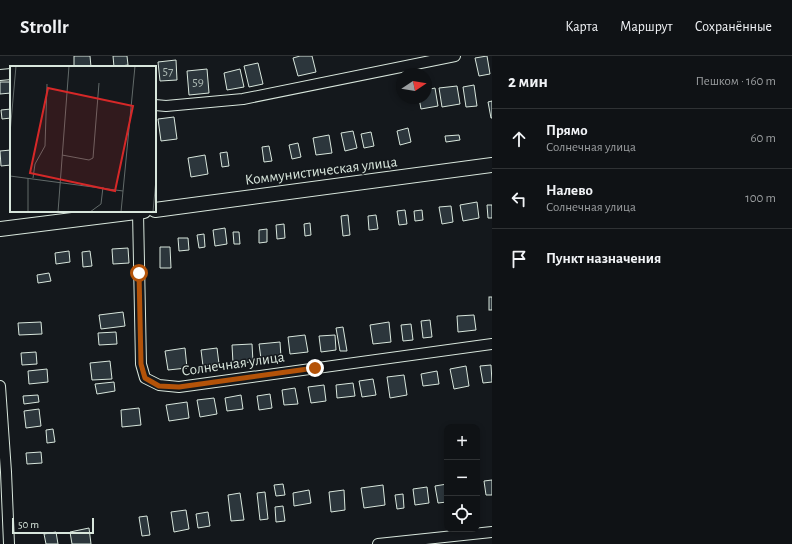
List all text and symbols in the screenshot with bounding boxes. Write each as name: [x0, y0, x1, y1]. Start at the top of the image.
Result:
text: Strollr: [20, 18, 69, 37]
text: Карта: [565, 20, 598, 34]
text: Маршрут: [620, 20, 673, 34]
text: Сохранённые: [695, 20, 772, 34]
house number: 57: [163, 65, 174, 78]
inset map: [10, 66, 156, 212]
north arrow: [396, 68, 432, 104]
text: 2 мин: [508, 73, 548, 90]
text: Пешком · 160 m: [695, 75, 776, 88]
house number: 59: [192, 76, 204, 89]
text: Прямо: [546, 123, 588, 138]
icon: ahead: [508, 128, 530, 150]
text: 60 m: [750, 132, 776, 145]
text: Солнечная улица: [546, 141, 636, 154]
street label: Коммунистическая улица: [244, 154, 398, 188]
text: Налево: [546, 183, 593, 198]
icon: left: [508, 188, 530, 210]
text: 100 m: [745, 192, 776, 205]
text: Солнечная улица: [546, 201, 636, 214]
icon: arrive: [508, 248, 530, 270]
text: Пункт назначения: [546, 251, 661, 266]
route start: [130, 264, 148, 282]
street label: Солнечная улица: [181, 349, 286, 379]
route end: [306, 359, 324, 377]
map controls: [444, 424, 480, 532]
button: +: [444, 424, 480, 460]
button: −: [444, 460, 480, 496]
button: locate: [444, 496, 480, 532]
scale bar: [12, 516, 94, 535]
text: 50 m: [18, 519, 39, 530]

